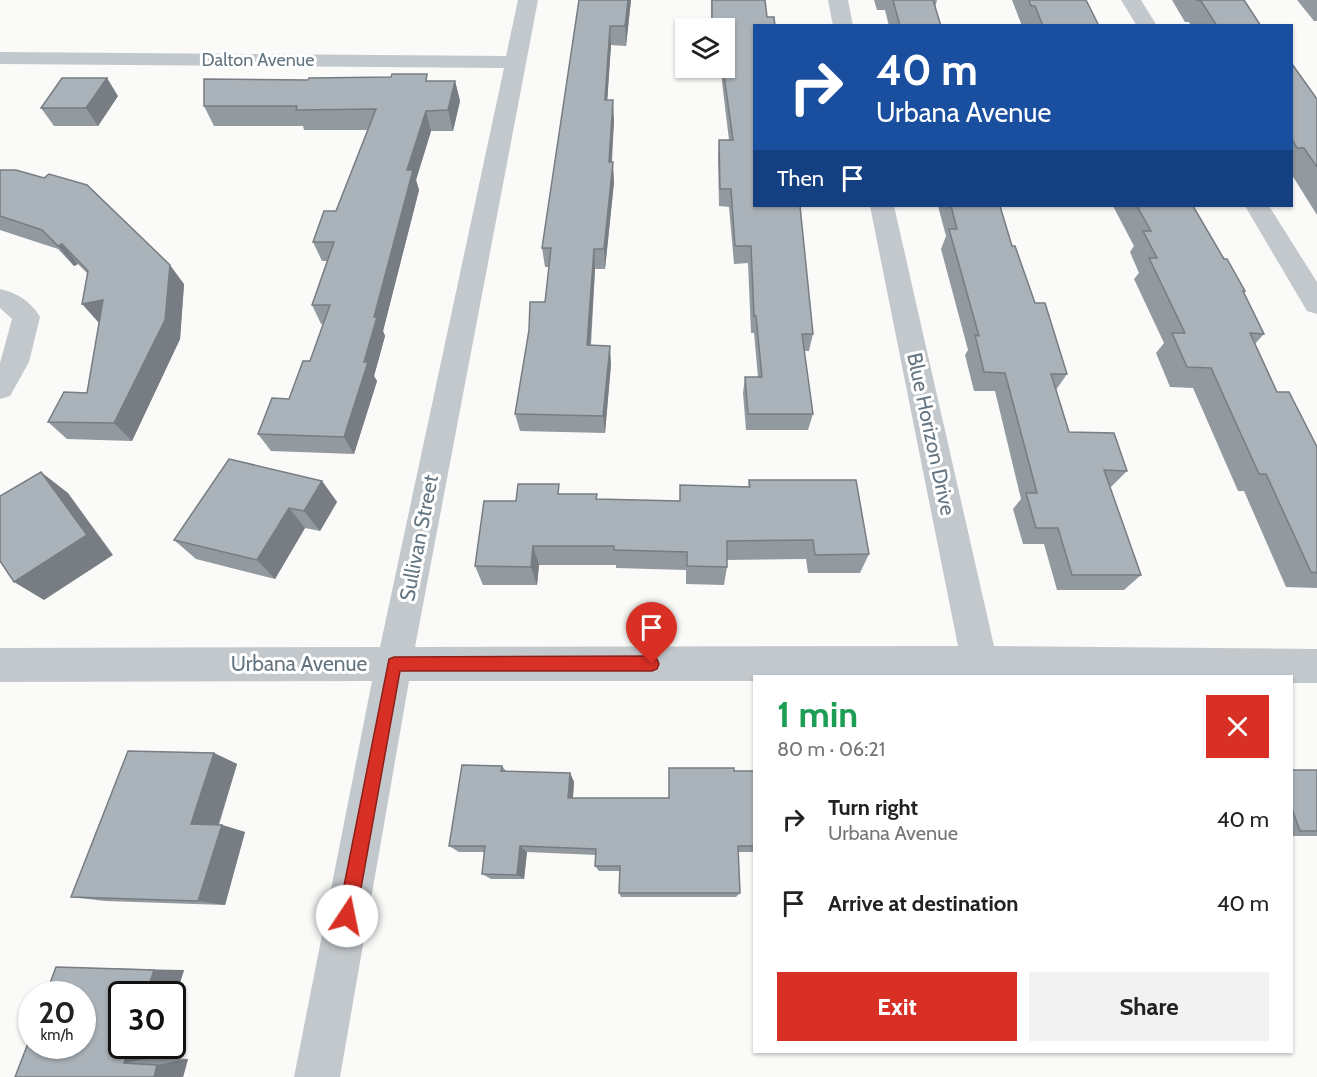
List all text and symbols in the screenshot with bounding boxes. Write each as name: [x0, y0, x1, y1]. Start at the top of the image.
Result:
map controls: [675, 18, 735, 78]
button: layers: [675, 18, 735, 78]
text: 40 m: [876, 44, 978, 96]
icon: right: [777, 48, 855, 126]
street label: Dalton Avenue: [202, 49, 314, 71]
text: Urbana Avenue: [876, 96, 1051, 129]
icon: arrive: [836, 162, 869, 195]
text: Then: [777, 165, 824, 192]
street label: Blue Horizon Drive: [902, 350, 961, 518]
street label: Sullivan Street: [394, 473, 443, 603]
pin: [626, 602, 677, 664]
icon: arrive: [635, 611, 668, 644]
street label: Urbana Avenue: [231, 651, 367, 676]
text: 1 min: [777, 692, 858, 736]
button: close: [1206, 695, 1269, 758]
text: 80 m · 06:21: [777, 737, 885, 761]
text: Turn right: [828, 794, 918, 821]
icon: right: [777, 803, 810, 836]
text: 40 m: [1217, 806, 1269, 833]
text: Urbana Avenue: [828, 821, 958, 845]
position arrow: [315, 884, 379, 948]
icon: arrive: [777, 887, 810, 920]
text: Arrive at destination: [828, 890, 1018, 917]
text: 40 m: [1217, 890, 1269, 917]
button: Exit: [777, 972, 1017, 1041]
button: Share: [1029, 972, 1269, 1041]
speed limit sign: 30: [108, 981, 186, 1059]
text: 20: [38, 994, 76, 1031]
text: km/h: [41, 1026, 73, 1044]

